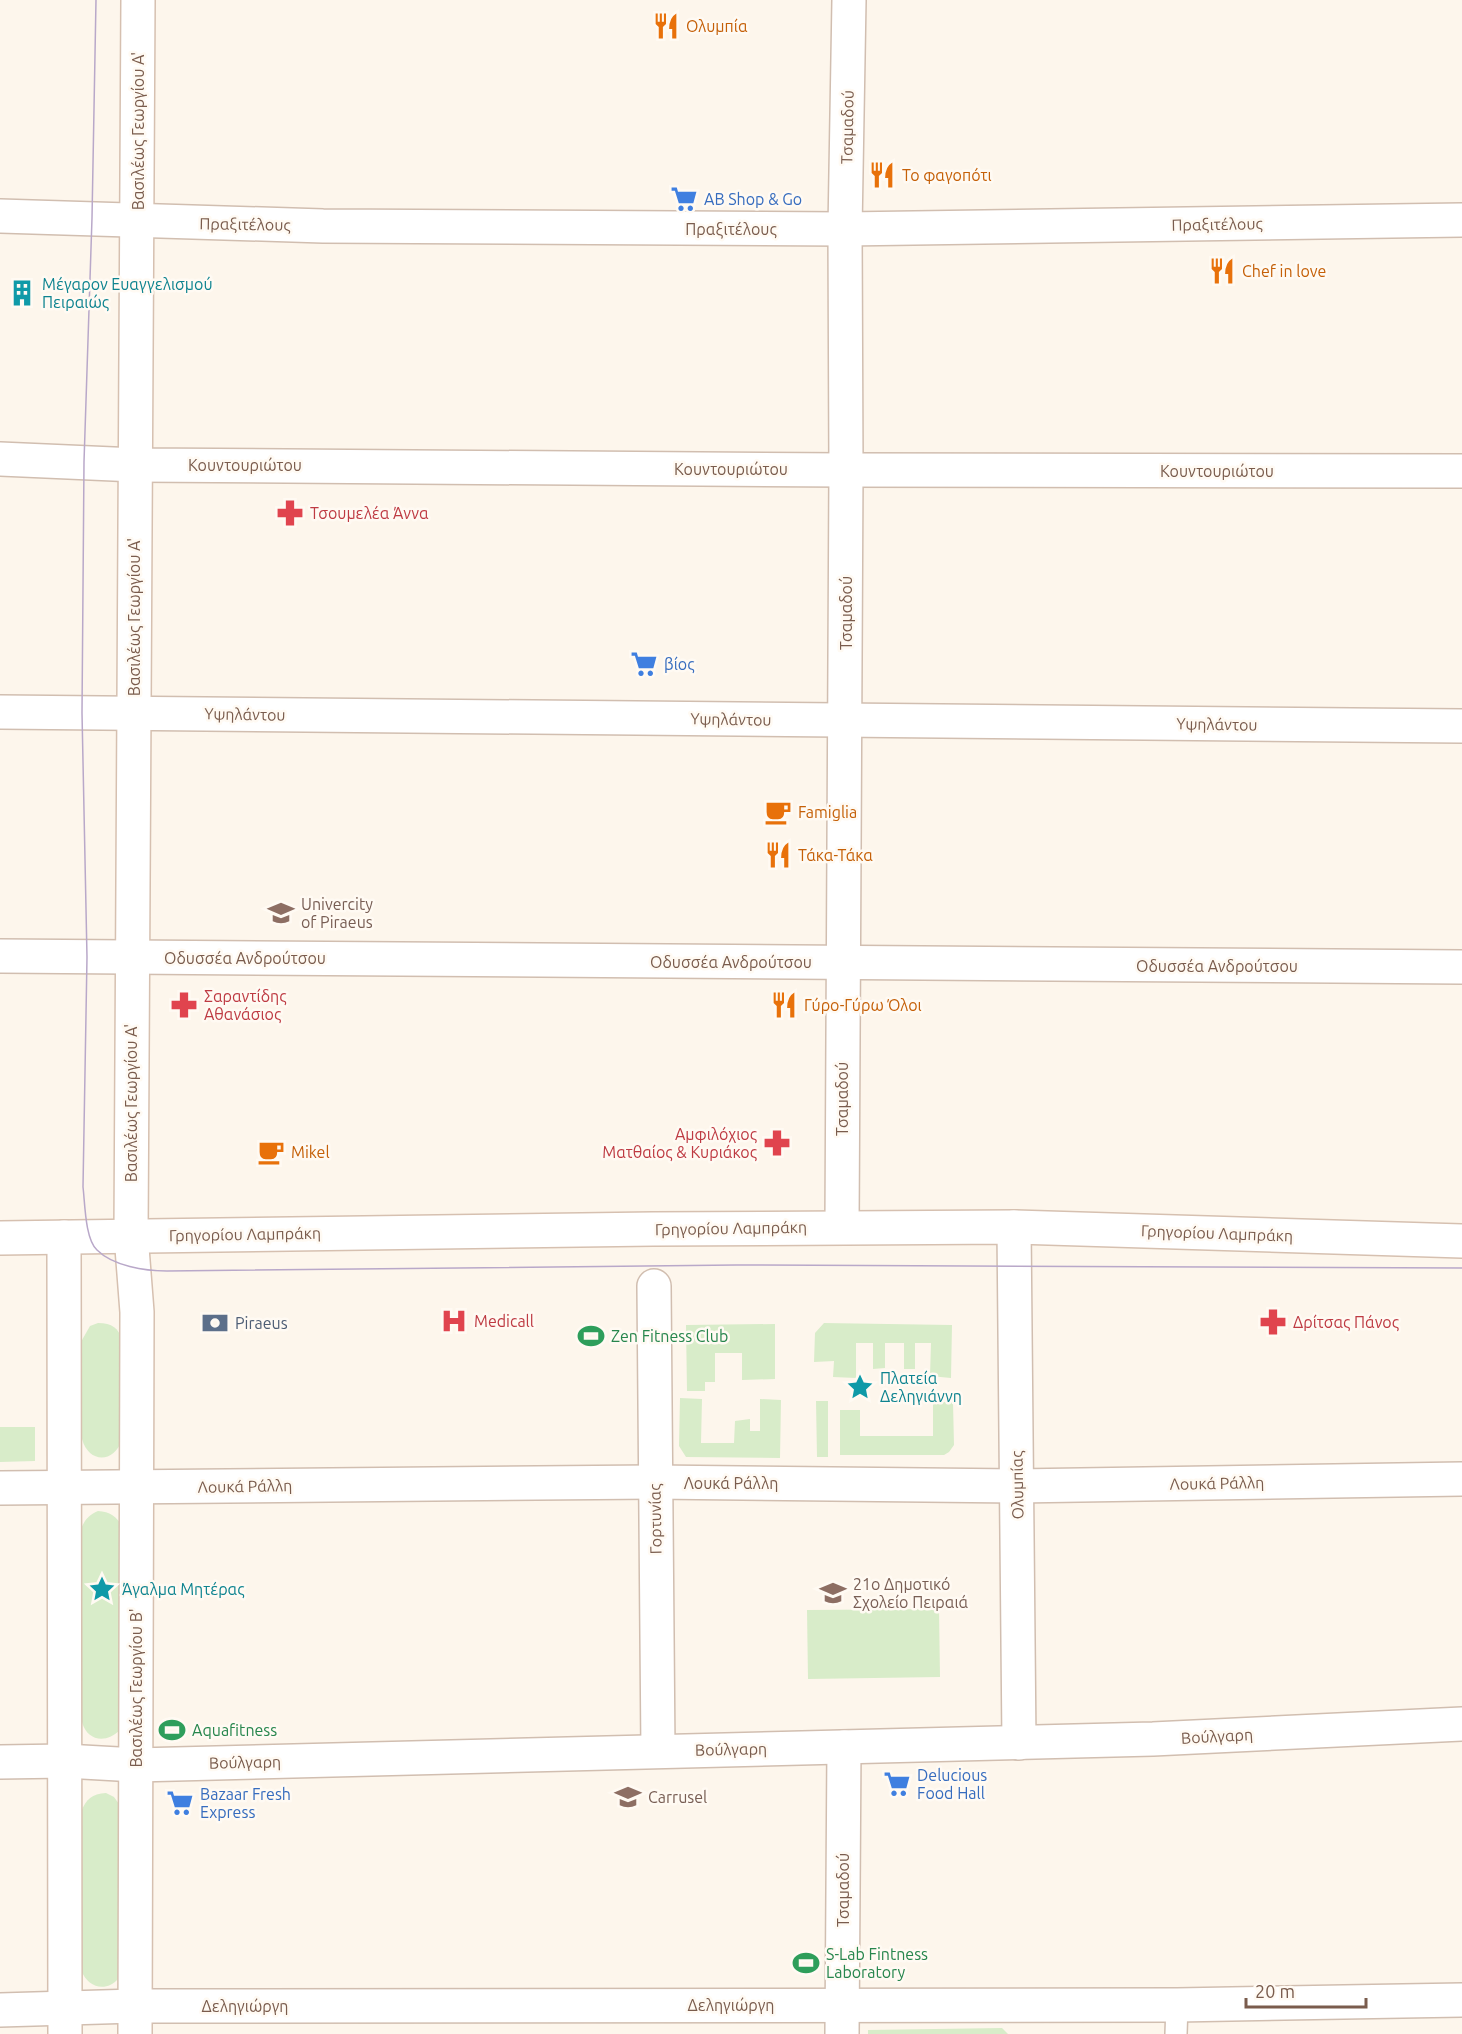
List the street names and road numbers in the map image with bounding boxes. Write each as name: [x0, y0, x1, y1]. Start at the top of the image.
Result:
street label: Βασιλέως Γεωργίου Α': [129, 52, 148, 210]
street label: Τσαμαδού: [837, 90, 857, 164]
street label: Πραξιτέλους: [199, 214, 291, 235]
street label: Πραξιτέλους: [1171, 214, 1263, 235]
street label: Πραξιτέλους: [685, 220, 777, 239]
street label: Κουντουριώτου: [188, 456, 302, 474]
street label: Κουντουριώτου: [674, 460, 788, 478]
street label: Κουντουριώτου: [1160, 462, 1274, 480]
street label: Βασιλέως Γεωργίου Α': [125, 538, 144, 696]
street label: Τσαμαδού: [837, 576, 855, 650]
street label: Υψηλάντου: [204, 704, 286, 724]
street label: Υψηλάντου: [690, 709, 772, 729]
street label: Υψηλάντου: [1176, 714, 1258, 734]
street label: Οδυσσέα Ανδρούτσου: [164, 949, 326, 967]
street label: Οδυσσέα Ανδρούτσου: [650, 953, 812, 971]
street label: Οδυσσέα Ανδρούτσου: [1136, 957, 1298, 975]
street label: Βασιλέως Γεωργίου Α': [122, 1024, 141, 1182]
street label: Τσαμαδού: [833, 1062, 851, 1136]
street label: Γρηγορίου Λαμπράκη: [655, 1218, 807, 1238]
street label: Γρηγορίου Λαμπράκη: [1141, 1221, 1293, 1245]
street label: Γρηγορίου Λαμπράκη: [169, 1224, 321, 1244]
street label: Ολυμπίας: [1007, 1450, 1028, 1520]
street label: Λουκά Ράλλη: [1170, 1473, 1264, 1493]
street label: Λουκά Ράλλη: [684, 1474, 778, 1492]
street label: Λουκά Ράλλη: [198, 1476, 292, 1496]
street label: Γορτυνίας: [645, 1483, 666, 1555]
street label: Βασιλέως Γεωργίου Β': [127, 1608, 146, 1768]
street label: Βούλγαρη: [1180, 1725, 1254, 1747]
street label: Βούλγαρη: [695, 1739, 767, 1759]
street label: Βούλγαρη: [209, 1752, 281, 1772]
street label: Τσαμαδού: [834, 1853, 852, 1927]
street label: Δεληγιώργη: [688, 1996, 774, 2014]
street label: Δεληγιώργη: [202, 1997, 288, 2015]

